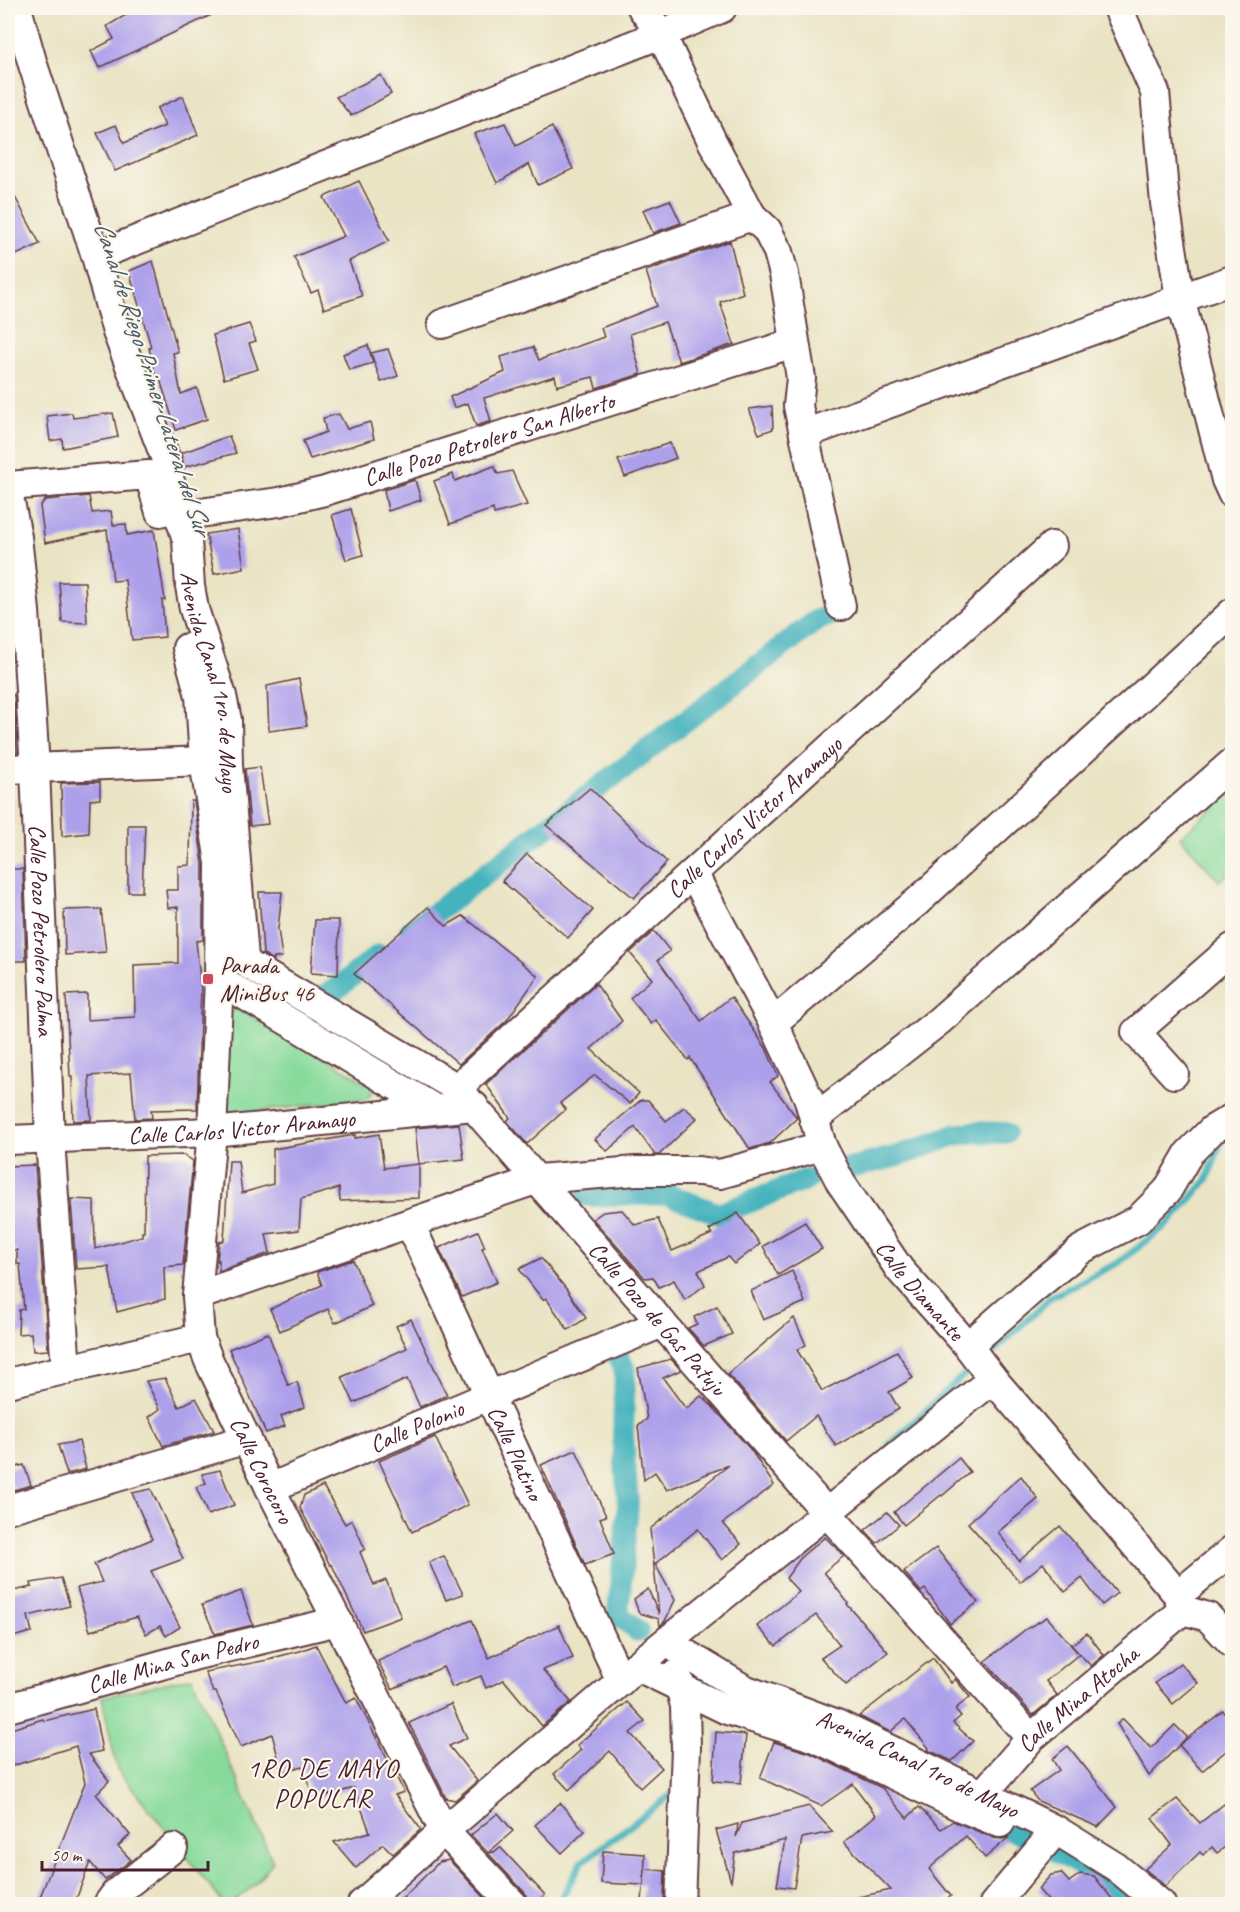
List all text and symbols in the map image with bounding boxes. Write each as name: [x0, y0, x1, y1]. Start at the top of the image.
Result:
water label: Canal de Riego Primer Lateral del Sur: [87, 217, 221, 543]
street label: Calle Pozo Petrolero San Alberto: [360, 385, 620, 493]
street label: Avenida Canal 1ro. de Mayo: [174, 571, 245, 795]
street label: Calle Carlos Victor Aramayo: [660, 729, 849, 905]
street label: Calle Pozo Petrolero Palma: [22, 824, 61, 1038]
place label: Parada MiniBus 46: [220, 950, 315, 1008]
marker: Parada MiniBus 46: [201, 972, 215, 986]
street label: Calle Carlos Victor Aramayo: [128, 1103, 358, 1150]
street label: Calle Pozo de Gas Patuju: [582, 1235, 734, 1403]
street label: Calle Diamante: [869, 1235, 972, 1348]
street label: Calle Polonio: [365, 1393, 470, 1459]
street label: Calle Platino: [481, 1401, 551, 1507]
street label: Calle Corocoro: [223, 1412, 301, 1530]
street label: Calle Mina San Pedro: [84, 1625, 263, 1700]
street label: Calle Mina Atocha: [1010, 1638, 1146, 1759]
street label: Avenida Canal 1ro de Mayo: [812, 1703, 1025, 1825]
district label: 1RO DE MAYO POPULAR: [247, 1752, 400, 1815]
scale bar: [42, 1834, 208, 1872]
text: 50 m: [51, 1844, 84, 1866]

